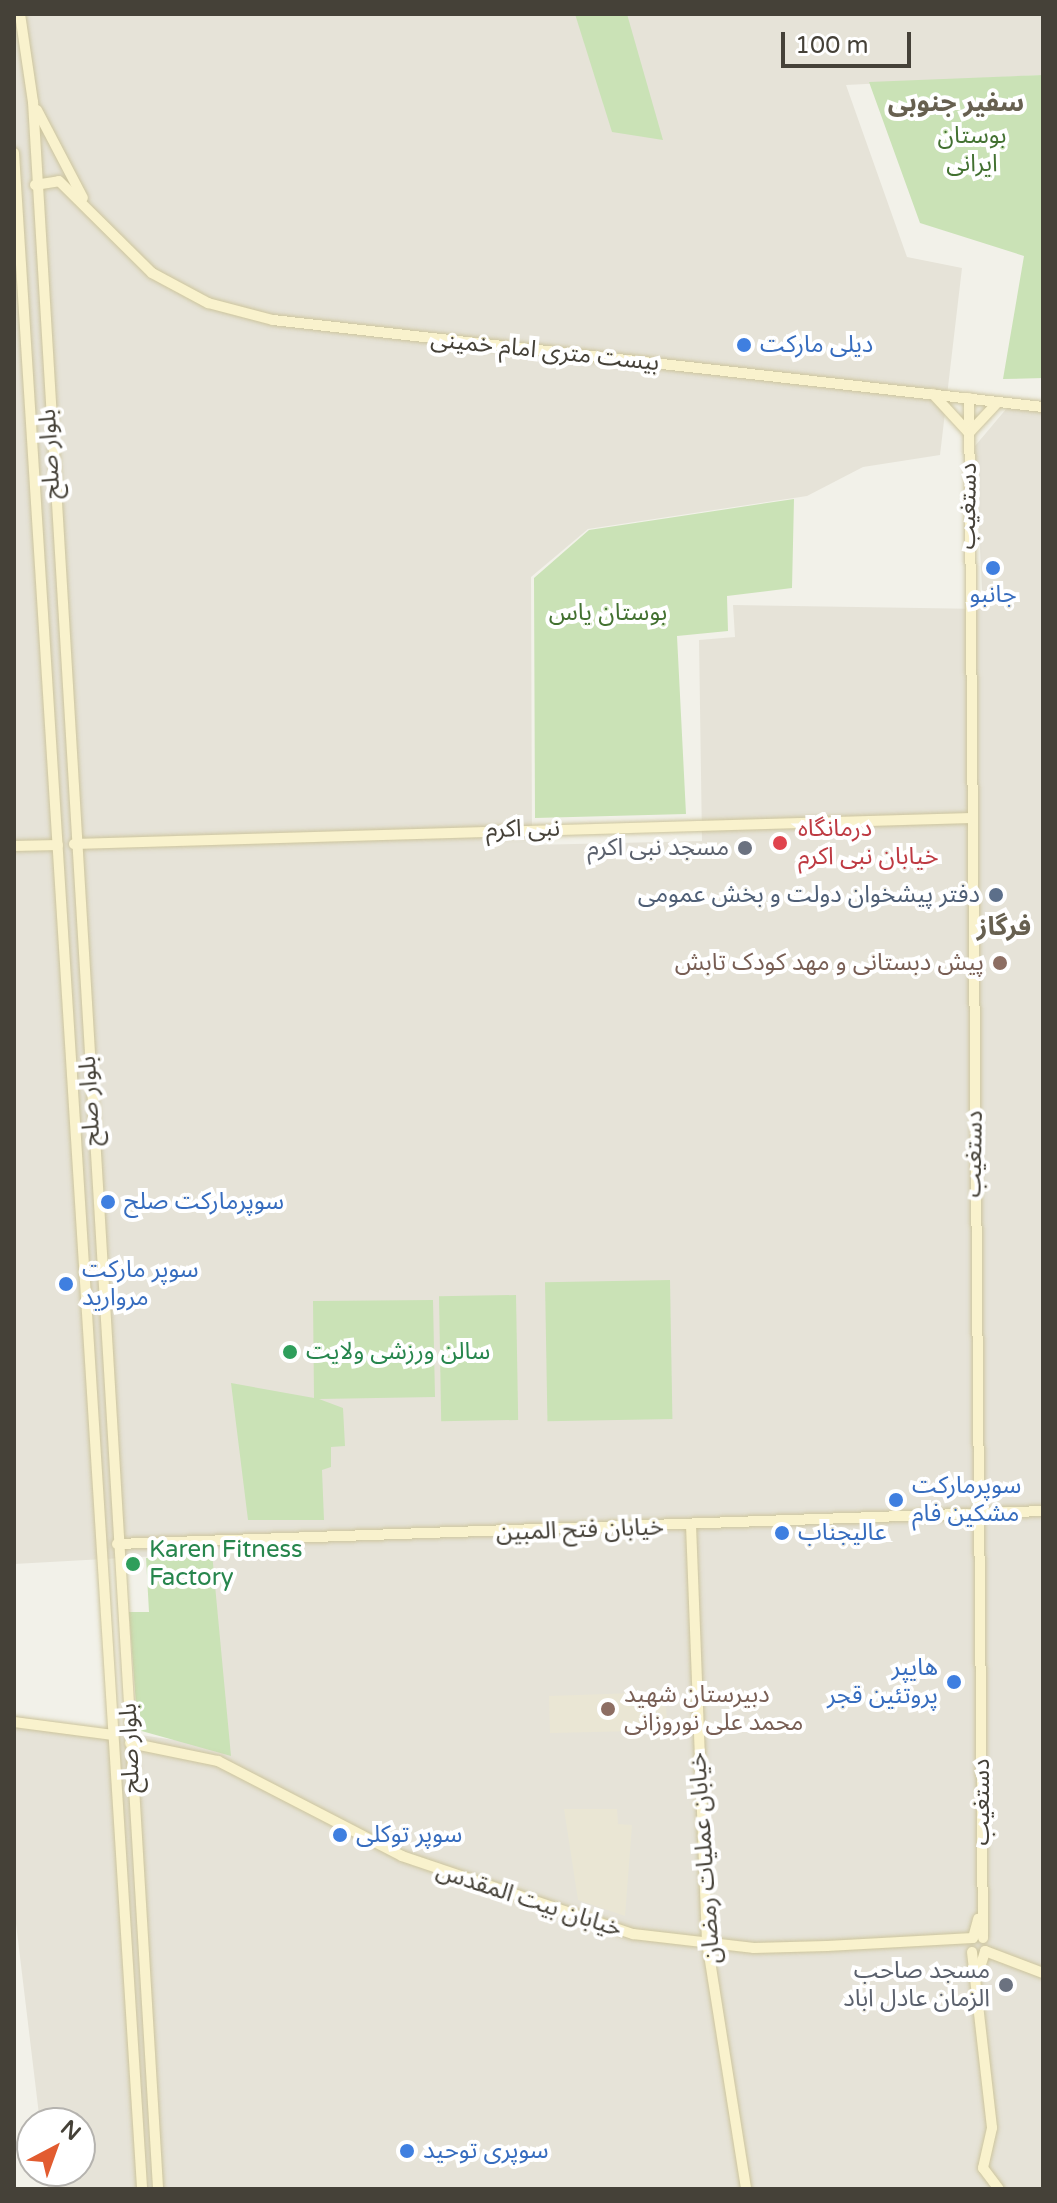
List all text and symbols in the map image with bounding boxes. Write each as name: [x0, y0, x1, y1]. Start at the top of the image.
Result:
scale bar: [785, 16, 915, 66]
text: 100 m: [795, 31, 869, 60]
district label: سفیر جنوبی: [888, 87, 1024, 119]
park label: بوستان ایرانی: [938, 122, 1006, 178]
street label: بیست متری امام خمینی: [429, 325, 661, 377]
place label: دیلی مارکت: [760, 331, 873, 359]
marker: دیلی مارکت: [735, 336, 753, 354]
street label: بلوار صلح: [33, 408, 67, 500]
street label: دستغیب: [953, 462, 983, 550]
marker: جانبو: [984, 559, 1002, 577]
place label: جانبو: [969, 581, 1017, 609]
park label: بوستان یاس: [549, 599, 667, 627]
street label: نبی اکرم: [486, 814, 560, 844]
place label: درمانگاه خیابان نبی اکرم: [798, 815, 939, 871]
marker: درمانگاه خیابان نبی اکرم: [769, 832, 791, 854]
place label: مسجد نبی اکرم: [587, 834, 729, 862]
marker: مسجد نبی اکرم: [736, 839, 754, 857]
place label: دفتر پیشخوان دولت و بخش عمومی: [638, 881, 980, 909]
marker: دفتر پیشخوان دولت و بخش عمومی: [987, 886, 1005, 904]
district label: فرگاز: [977, 911, 1031, 943]
place label: پیش دبستانی و مهد کودک تابش: [675, 949, 984, 977]
marker: پیش دبستانی و مهد کودک تابش: [991, 954, 1009, 972]
street label: بلوار صلح: [73, 1055, 107, 1147]
street label: دستغیب: [959, 1110, 989, 1198]
place label: سوپرمارکت صلح: [124, 1188, 284, 1216]
marker: سوپرمارکت صلح: [99, 1193, 117, 1211]
place label: سوپر مارکت مروارید: [82, 1256, 199, 1312]
marker: سوپر مارکت مروارید: [57, 1275, 75, 1293]
place label: سالن ورزشی ولایت: [306, 1338, 490, 1366]
marker: سالن ورزشی ولایت: [281, 1343, 299, 1361]
place label: سوپرمارکت مشکین فام: [912, 1472, 1021, 1528]
marker: سوپرمارکت مشکین فام: [887, 1491, 905, 1509]
street label: خیابان فتح المبین: [495, 1513, 665, 1547]
place label: عالیجناب: [798, 1519, 887, 1547]
marker: عالیجناب: [773, 1524, 791, 1542]
place label: Karen Fitness Factory: [149, 1536, 303, 1592]
marker: Karen Fitness Factory: [124, 1555, 142, 1573]
place label: هایپر پروتئین قجر: [827, 1654, 938, 1710]
marker: هایپر پروتئین قجر: [945, 1673, 963, 1691]
place label: دبیرستان شهید محمد علی نوروزانی: [624, 1681, 803, 1737]
marker: دبیرستان شهید محمد علی نوروزانی: [599, 1700, 617, 1718]
street label: بلوار صلح: [114, 1702, 146, 1794]
street label: خیابان عملیات رمضان: [683, 1751, 727, 1965]
street label: دستغیب: [968, 1759, 996, 1845]
place label: سوپر توکلی: [356, 1821, 462, 1849]
marker: سوپر توکلی: [331, 1826, 349, 1844]
street label: خیابان بیت المقدس: [433, 1856, 625, 1944]
place label: مسجد صاحب الزمان عادل اباد: [843, 1957, 990, 2013]
marker: مسجد صاحب الزمان عادل اباد: [997, 1976, 1015, 1994]
north arrow: [16, 2107, 96, 2187]
text: N: [55, 2115, 86, 2146]
place label: سوپری توحید: [423, 2137, 549, 2165]
marker: سوپری توحید: [398, 2142, 416, 2160]

